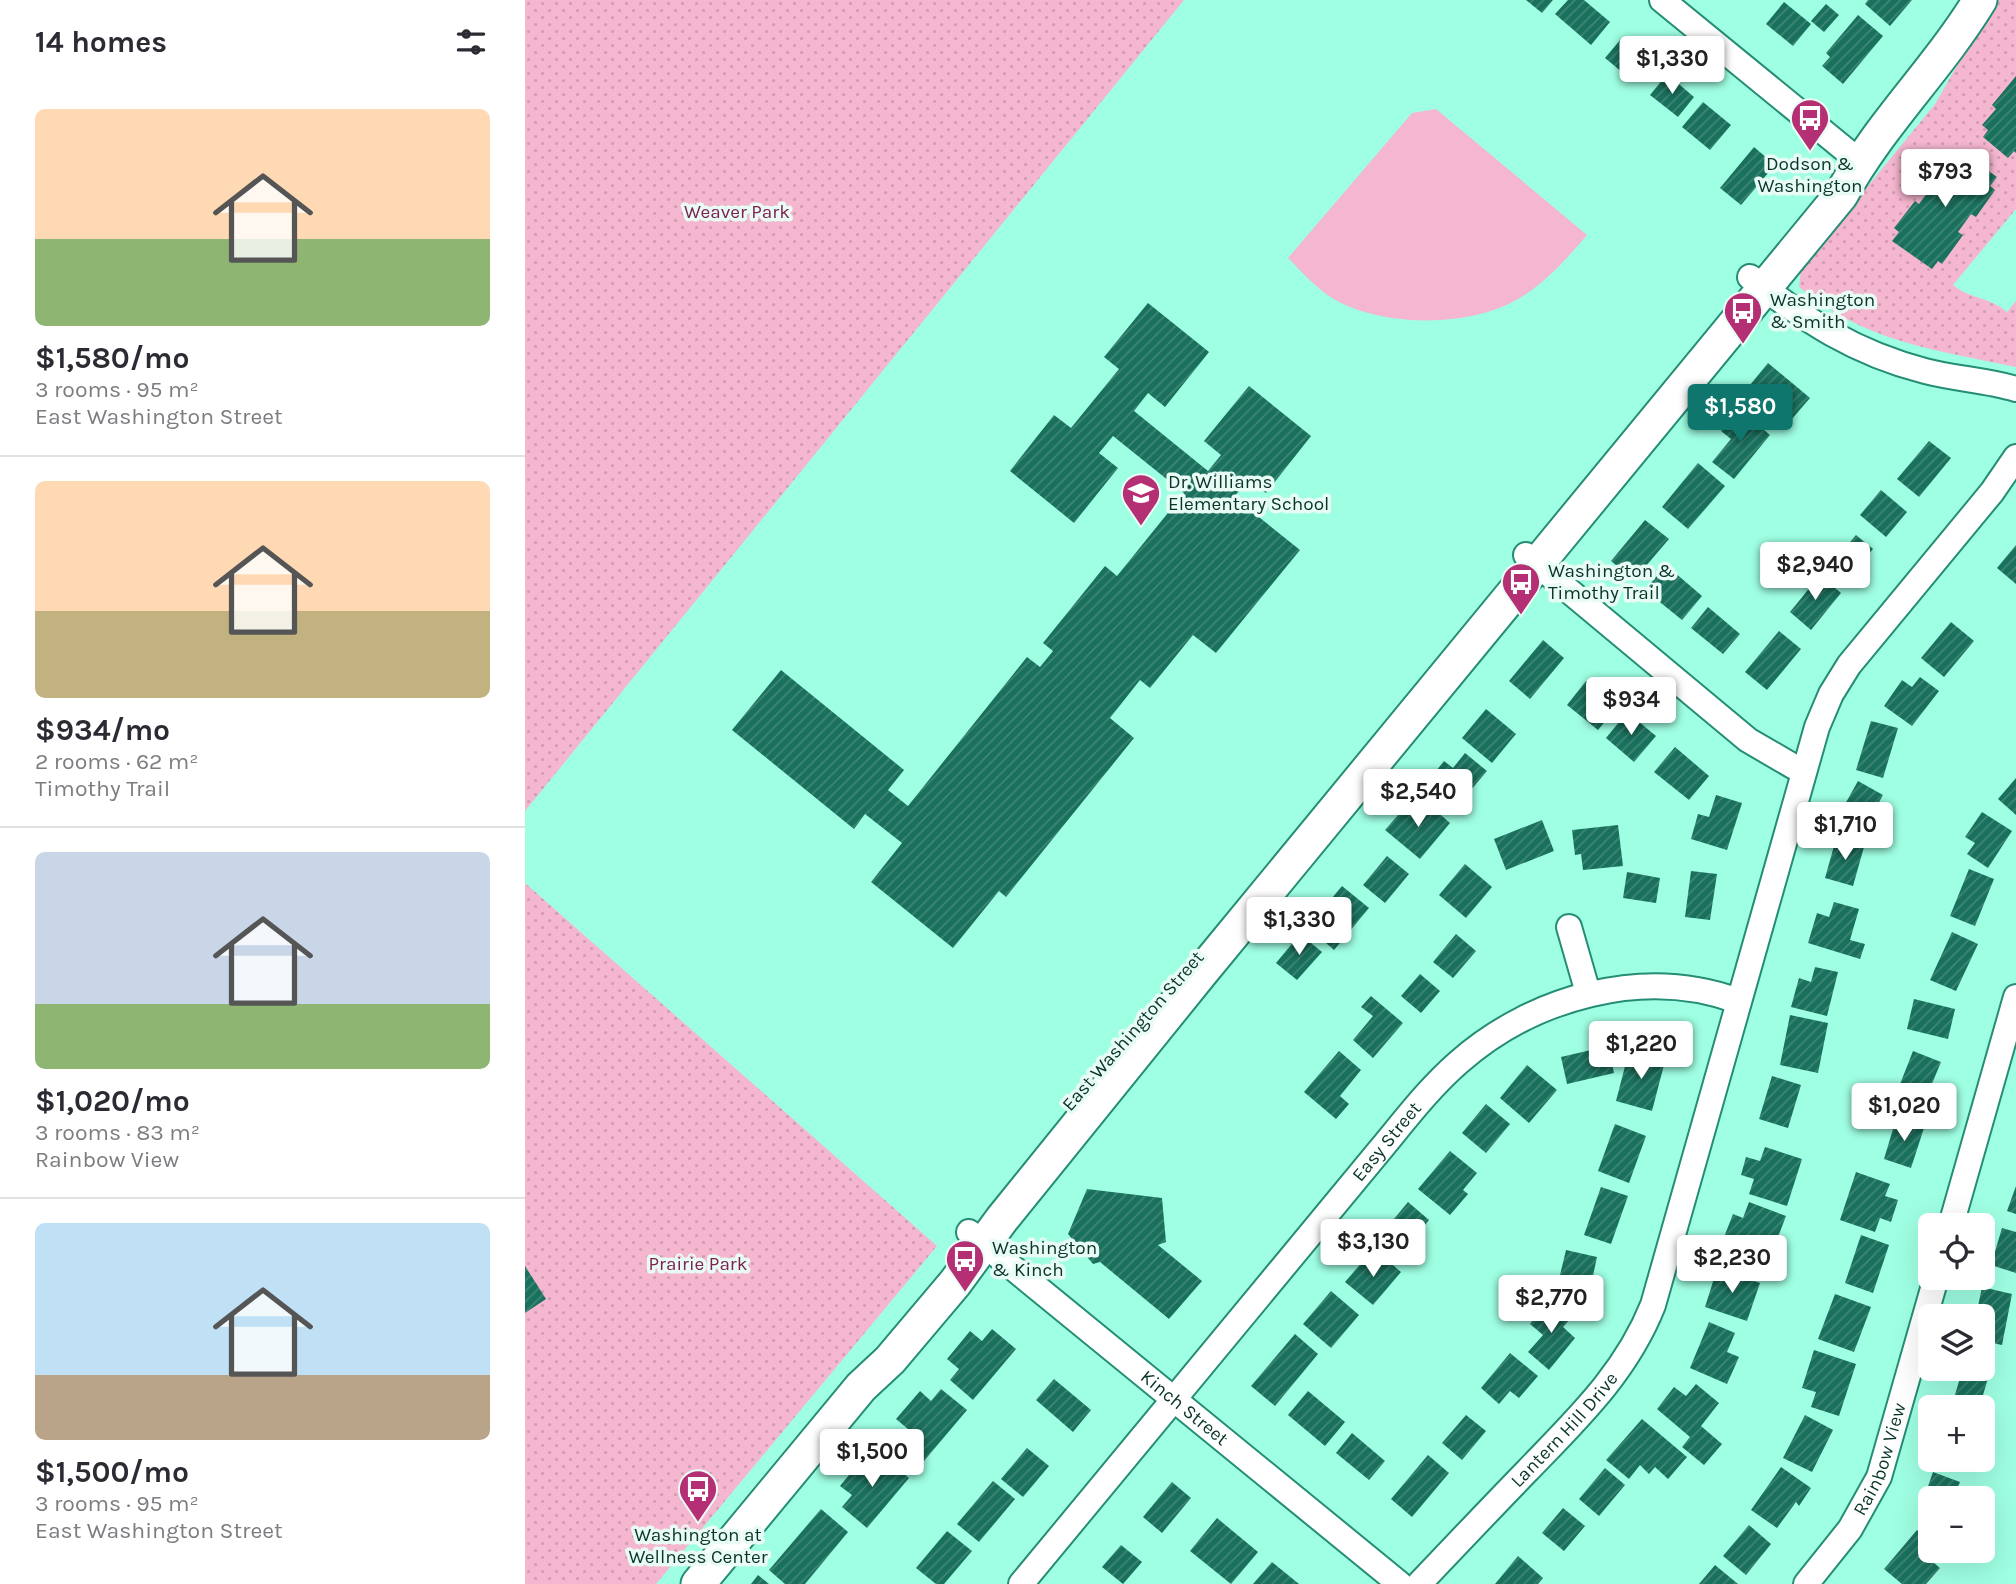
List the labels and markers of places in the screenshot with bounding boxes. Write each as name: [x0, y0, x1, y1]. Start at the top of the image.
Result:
pin: $1,330: [1615, 36, 1729, 96]
bus stop icon: Dodson & Washington: [1789, 97, 1831, 152]
pin: $793: [1904, 150, 1986, 209]
place label: Dodson & Washington: [1757, 153, 1863, 197]
place label: Washington & Smith: [1770, 289, 1875, 333]
bus stop icon: Washington & Smith: [1722, 290, 1764, 345]
pin: $1,580: [1683, 384, 1797, 444]
place label: Dr. Williams Elementary School: [1168, 471, 1329, 515]
school or university icon: Dr. Williams Elementary School: [1120, 472, 1162, 527]
pin: $2,940: [1758, 542, 1872, 602]
place label: Washington & Timothy Trail: [1548, 560, 1675, 604]
bus stop icon: Washington & Timothy Trail: [1500, 561, 1542, 616]
pin: $934: [1590, 678, 1672, 737]
pin: $2,540: [1361, 770, 1475, 829]
pin: $1,710: [1788, 802, 1902, 862]
pin: $1,330: [1242, 898, 1356, 957]
pin: $1,220: [1584, 1021, 1698, 1081]
pin: $1,020: [1847, 1084, 1961, 1143]
pin: $3,130: [1316, 1220, 1430, 1279]
pin: $2,230: [1675, 1236, 1789, 1295]
place label: Washington & Kinch: [992, 1237, 1097, 1281]
bus stop icon: Washington & Kinch: [944, 1238, 986, 1293]
pin: $2,770: [1494, 1276, 1608, 1335]
pin: $1,500: [815, 1430, 929, 1489]
bus stop icon: Washington at Wellness Center: [677, 1468, 719, 1523]
place label: Washington at Wellness Center: [628, 1524, 768, 1568]

